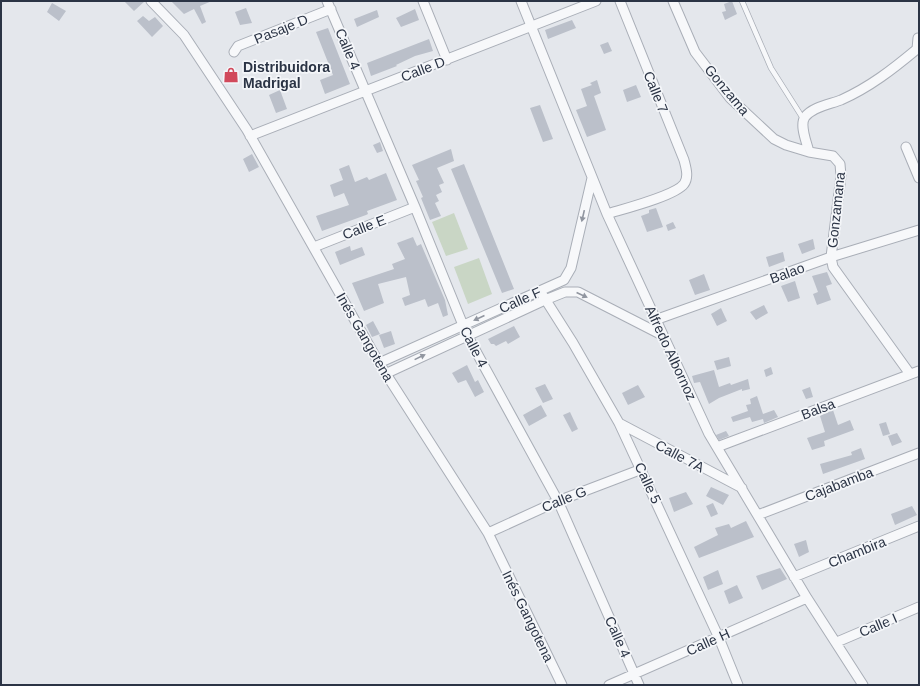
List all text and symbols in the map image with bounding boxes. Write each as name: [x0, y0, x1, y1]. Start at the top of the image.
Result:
street label: Pasaje D: [252, 11, 310, 47]
street label: Calle 4: [332, 26, 364, 72]
street label: Calle D: [399, 53, 447, 85]
place label: Distribuidora Madrigal: [243, 59, 330, 91]
street label: Gonzama: [701, 62, 753, 119]
shop icon: Distribuidora Madrigal: [222, 66, 240, 84]
street label: Calle 7: [640, 69, 672, 115]
street label: Gonzamana: [824, 171, 848, 249]
one-way arrow: [580, 209, 586, 222]
street label: Calle E: [340, 211, 388, 243]
street label: Balao: [767, 259, 807, 287]
street label: Calle F: [496, 284, 544, 316]
street label: Inés Gangotena: [333, 290, 397, 384]
one-way arrow: [577, 292, 588, 298]
street label: Alfredo Albornoz: [642, 303, 700, 403]
one-way arrow: [473, 315, 484, 321]
street label: Calle 4: [457, 324, 491, 370]
one-way arrow: [415, 354, 426, 360]
street label: Balsa: [799, 395, 837, 423]
street label: Calle 7A: [653, 437, 708, 476]
street label: Calle 5: [632, 460, 665, 506]
street label: Cajabamba: [803, 464, 875, 504]
street label: Calle G: [539, 483, 589, 515]
street label: Chambira: [826, 533, 888, 571]
street label: Inés Gangotena: [499, 568, 557, 664]
street label: Calle I: [857, 610, 899, 640]
street label: Calle 4: [602, 614, 634, 660]
street label: Calle H: [684, 625, 732, 659]

